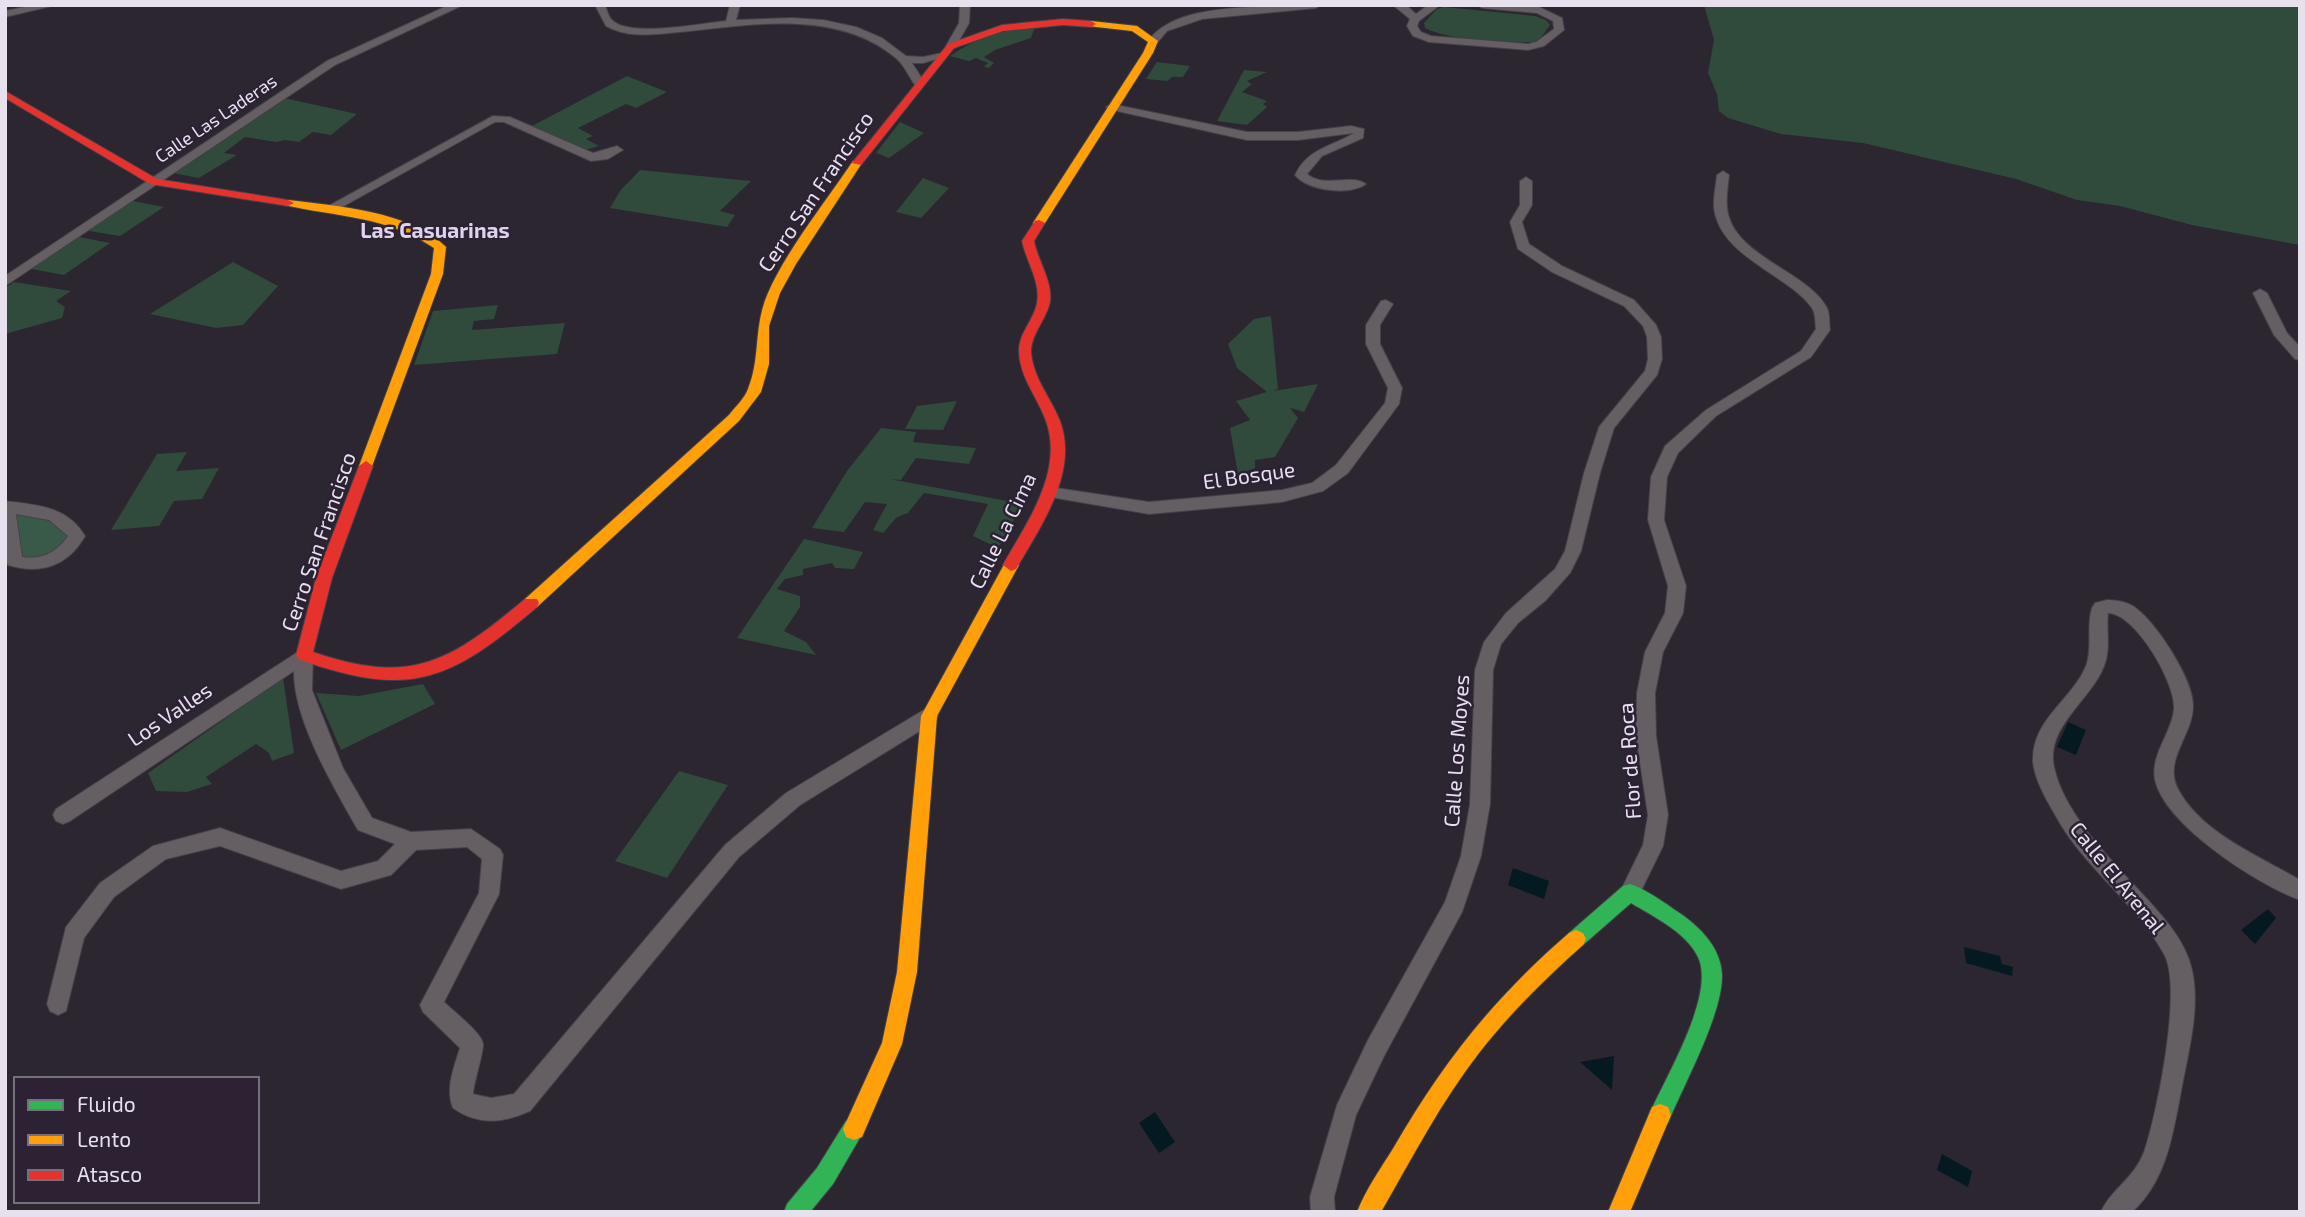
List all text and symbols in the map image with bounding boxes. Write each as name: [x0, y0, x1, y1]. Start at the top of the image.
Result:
street label: Calle Las Laderas: [150, 69, 281, 167]
street label: Cerro San Francisco: [752, 106, 878, 276]
district label: Las Casuarinas: [360, 217, 510, 242]
street label: Cerro San Francisco: [275, 449, 360, 634]
street label: El Bosque: [1201, 456, 1297, 493]
street label: Calle La Cima: [963, 468, 1041, 592]
street label: Calle Los Moyes: [1438, 674, 1473, 828]
street label: Los Valles: [123, 677, 216, 751]
street label: Flor de Roca: [1612, 702, 1645, 820]
street label: Calle El Arenal: [2066, 816, 2171, 938]
legend: [14, 1077, 259, 1203]
text: Fluido: [77, 1091, 136, 1116]
text: Lento: [77, 1126, 131, 1151]
text: Atasco: [77, 1161, 142, 1186]

